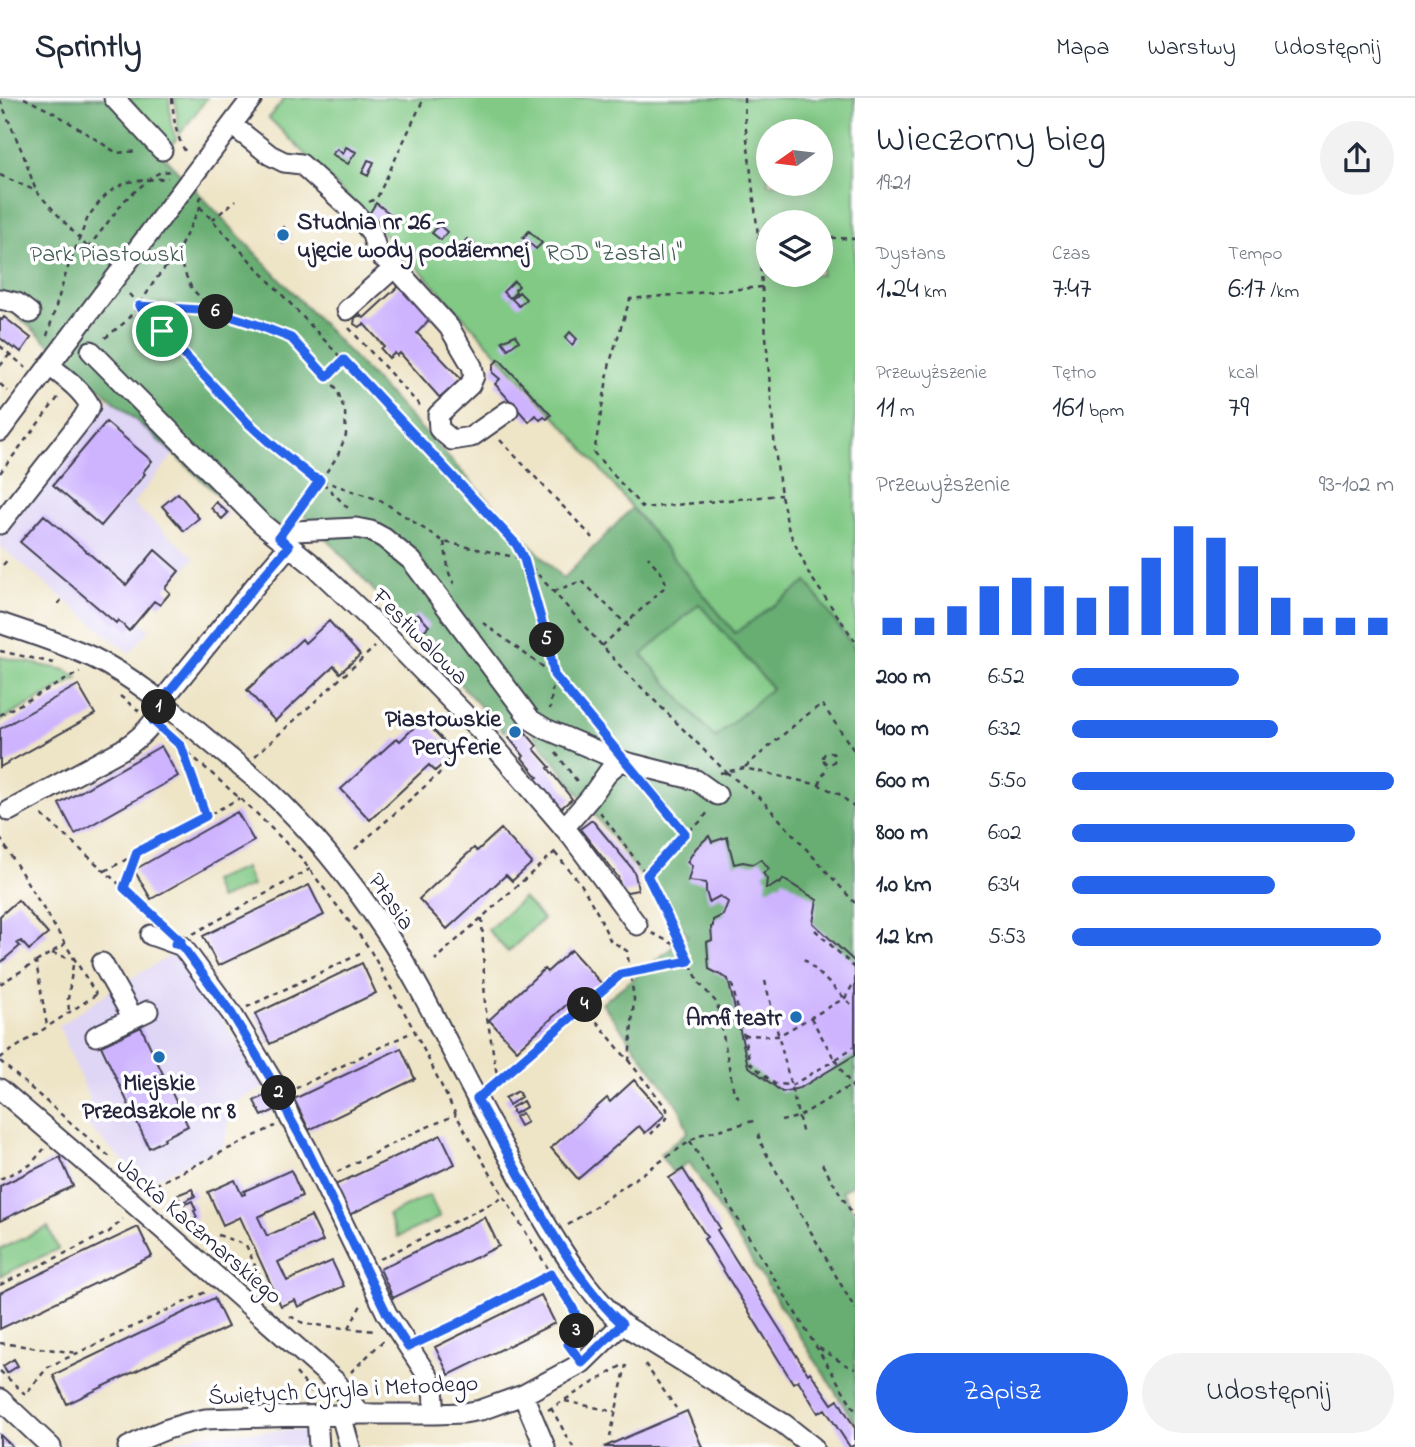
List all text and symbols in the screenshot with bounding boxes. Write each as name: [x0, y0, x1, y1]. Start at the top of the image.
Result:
text: Sprintly: [35, 24, 142, 72]
text: Mapa: [1056, 31, 1109, 66]
text: Warstwy: [1147, 31, 1236, 66]
text: Udostępnij: [1274, 31, 1380, 66]
text: Wieczorny bieg: [876, 113, 1106, 169]
north arrow: [756, 119, 833, 196]
map controls: [756, 119, 833, 287]
button: share: [1320, 121, 1394, 195]
text: 19:21: [876, 167, 911, 200]
place label: Studnia nr 26 - ujęcie wody podziemnej: [297, 206, 530, 270]
button: layers: [756, 210, 833, 287]
marker: Studnia nr 26 - ujęcie wody podziemnej: [275, 227, 291, 243]
park label: ROD "Zastal I": [546, 237, 682, 272]
park label: Park Piastowski: [30, 238, 184, 273]
text: Dystans: [876, 241, 946, 268]
text: Czas: [1052, 241, 1090, 268]
text: Tempo: [1228, 241, 1282, 268]
text: 1.24: [876, 268, 919, 312]
text: 7:47: [1052, 268, 1092, 312]
text: 6:17: [1228, 268, 1266, 312]
text: km: [919, 279, 947, 306]
text: /km: [1266, 279, 1299, 306]
pin: 6: [198, 294, 234, 330]
text: 6: [211, 298, 220, 325]
pin: [132, 301, 192, 361]
icon: arrive: [143, 312, 181, 350]
text: Przewyższenie: [876, 360, 987, 387]
text: Tętno: [1052, 360, 1096, 387]
text: kcal: [1228, 360, 1258, 387]
text: 11: [876, 387, 895, 431]
text: 161: [1052, 387, 1084, 431]
text: 79: [1228, 387, 1249, 431]
text: m: [895, 398, 915, 425]
text: bpm: [1084, 398, 1124, 425]
text: Przewyższenie: [876, 469, 1010, 502]
text: 93–102 m: [1319, 469, 1394, 502]
street label: Festiwalowa: [362, 581, 476, 694]
pin: 5: [530, 622, 564, 658]
text: 5: [541, 626, 552, 653]
text: 200 m: [876, 661, 931, 694]
text: 6:52: [988, 661, 1025, 694]
pin: 1: [142, 690, 176, 724]
text: 1: [155, 693, 162, 720]
place label: Piastowskie Peryferie: [385, 703, 502, 767]
text: 400 m: [876, 713, 929, 746]
text: 6:32: [988, 713, 1021, 746]
marker: Piastowskie Peryferie: [507, 724, 523, 740]
text: 600 m: [876, 765, 930, 798]
text: 5:50: [988, 765, 1026, 798]
text: 800 m: [876, 817, 928, 850]
text: 6:02: [988, 817, 1021, 850]
street label: Ptasia: [358, 867, 422, 938]
text: 1.0 km: [876, 869, 932, 902]
text: 6:34: [988, 869, 1019, 902]
text: 1.2 km: [876, 921, 933, 954]
text: 5:53: [988, 921, 1026, 954]
pin: 4: [568, 988, 602, 1023]
text: 4: [581, 991, 588, 1018]
place label: Amfiteatr: [686, 1002, 783, 1037]
marker: Amfiteatr: [788, 1009, 804, 1025]
marker: Miejskie Przedszkole nr 8: [151, 1049, 167, 1065]
place label: Miejskie Przedszkole nr 8: [82, 1067, 236, 1130]
pin: 2: [262, 1076, 296, 1110]
text: 2: [274, 1079, 283, 1106]
street label: Jacka Kaczmarskiego: [108, 1150, 289, 1314]
pin: 3: [560, 1314, 594, 1348]
text: 3: [573, 1317, 580, 1344]
button: Zapisz: [876, 1353, 1128, 1433]
button: Udostępnij: [1142, 1353, 1394, 1433]
street label: Świętych Cyryla i Metodego: [207, 1367, 479, 1417]

